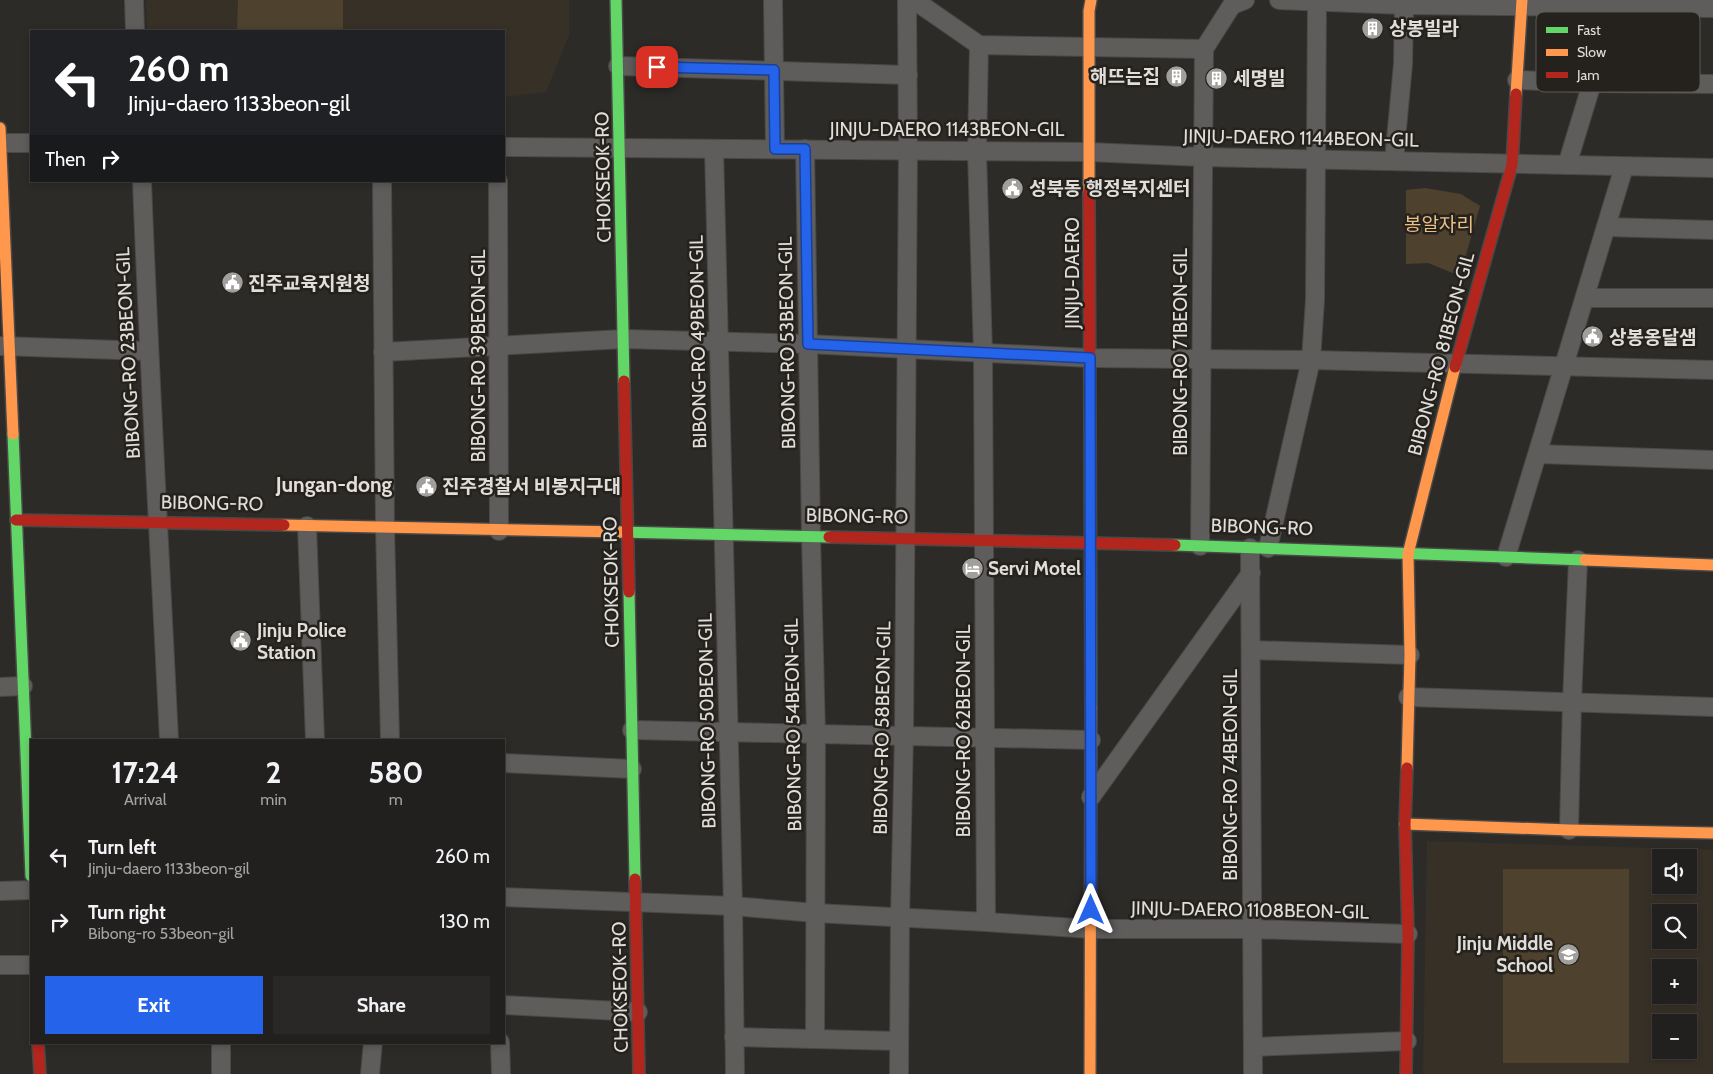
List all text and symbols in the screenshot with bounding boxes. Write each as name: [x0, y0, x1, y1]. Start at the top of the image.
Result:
legend: [1536, 12, 1700, 92]
building icon: 상봉빌라: [1361, 16, 1385, 40]
place label: 상봉빌라: [1389, 17, 1459, 40]
text: Fast: [1577, 21, 1601, 39]
text: Slow: [1577, 43, 1606, 61]
pin: [636, 46, 678, 88]
text: 260 m: [128, 47, 229, 90]
icon: left: [45, 50, 110, 115]
icon: arrive: [643, 53, 671, 81]
building icon: 해뜨는집: [1164, 64, 1188, 88]
place label: 해뜨는집: [1090, 65, 1160, 88]
building icon: 세명빌: [1205, 66, 1229, 90]
text: Jam: [1576, 66, 1599, 84]
place label: 세명빌: [1233, 67, 1285, 90]
text: Jinju-daero 1133beon-gil: [128, 90, 350, 117]
street label: CHOKSEOK-RO: [590, 111, 616, 243]
street label: JINJU-DAERO 1143BEON-GIL: [829, 118, 1065, 141]
street label: JINJU-DAERO 1144BEON-GIL: [1182, 124, 1419, 152]
icon: right: [96, 145, 124, 173]
text: Then: [45, 148, 86, 171]
public building icon: 성북동 행정복지센터: [1001, 176, 1025, 200]
place label: 성북동 행정복지센터: [1029, 177, 1191, 200]
park label: 봉알자리: [1404, 213, 1474, 236]
street label: JINJU-DAERO: [1061, 217, 1084, 330]
street label: BIBONG-RO 49BEON-GIL: [685, 235, 711, 449]
street label: BIBONG-RO 53BEON-GIL: [774, 236, 800, 449]
street label: BIBONG-RO 23BEON-GIL: [111, 246, 145, 459]
street label: BIBONG-RO 71BEON-GIL: [1169, 248, 1192, 456]
street label: BIBONG-RO 39BEON-GIL: [467, 249, 490, 462]
street label: BIBONG-RO 81BEON-GIL: [1403, 249, 1479, 458]
public building icon: 진주교육지원청: [220, 271, 244, 295]
place label: 진주교육지원청: [248, 272, 370, 295]
public building icon: 상봉옹달샘: [1581, 325, 1605, 349]
place label: 상봉옹달샘: [1609, 326, 1696, 349]
district label: Jungan-dong: [275, 472, 393, 497]
public building icon: 진주경찰서 비봉지구대: [414, 474, 438, 498]
place label: 진주경찰서 비봉지구대: [442, 475, 621, 498]
street label: BIBONG-RO: [161, 491, 263, 515]
street label: BIBONG-RO: [806, 504, 908, 528]
street label: BIBONG-RO: [1210, 514, 1314, 540]
street label: CHOKSEOK-RO: [598, 516, 624, 648]
hotel icon: Servi Motel: [960, 556, 984, 580]
place label: Servi Motel: [988, 557, 1081, 580]
street label: BIBONG-RO 50BEON-GIL: [694, 613, 720, 829]
street label: BIBONG-RO 54BEON-GIL: [780, 618, 806, 832]
place label: Jinju Police Station: [256, 619, 347, 664]
street label: BIBONG-RO 58BEON-GIL: [869, 621, 895, 835]
street label: BIBONG-RO 62BEON-GIL: [952, 624, 975, 837]
public building icon: Jinju Police Station: [229, 629, 253, 653]
street label: BIBONG-RO 74BEON-GIL: [1219, 669, 1242, 881]
text: 17:24: [111, 754, 179, 791]
text: 2: [266, 754, 281, 791]
text: 580: [368, 754, 424, 791]
text: Arrival: [124, 790, 166, 809]
text: min: [260, 790, 287, 809]
text: m: [389, 790, 403, 809]
text: Turn left: [88, 836, 156, 859]
icon: left: [45, 843, 73, 871]
text: 260 m: [435, 845, 490, 868]
map controls: [1652, 849, 1697, 1059]
button: sound: [1652, 849, 1697, 894]
text: Jinju-daero 1133beon-gil: [88, 859, 250, 878]
position arrow: [1064, 883, 1116, 935]
street label: JINJU-DAERO 1108BEON-GIL: [1130, 896, 1370, 924]
text: Turn right: [88, 901, 166, 924]
button: search: [1652, 904, 1697, 949]
icon: right: [45, 908, 73, 936]
text: 130 m: [439, 910, 490, 933]
street label: CHOKSEOK-RO: [607, 921, 633, 1053]
text: Bibong-ro 53beon-gil: [88, 924, 234, 943]
place label: Jinju Middle School: [1456, 932, 1553, 977]
school or university icon: Jinju Middle School: [1557, 942, 1581, 966]
button: +: [1652, 959, 1697, 1004]
button: Exit: [45, 976, 263, 1034]
button: Share: [273, 976, 490, 1034]
button: −: [1652, 1014, 1697, 1059]

